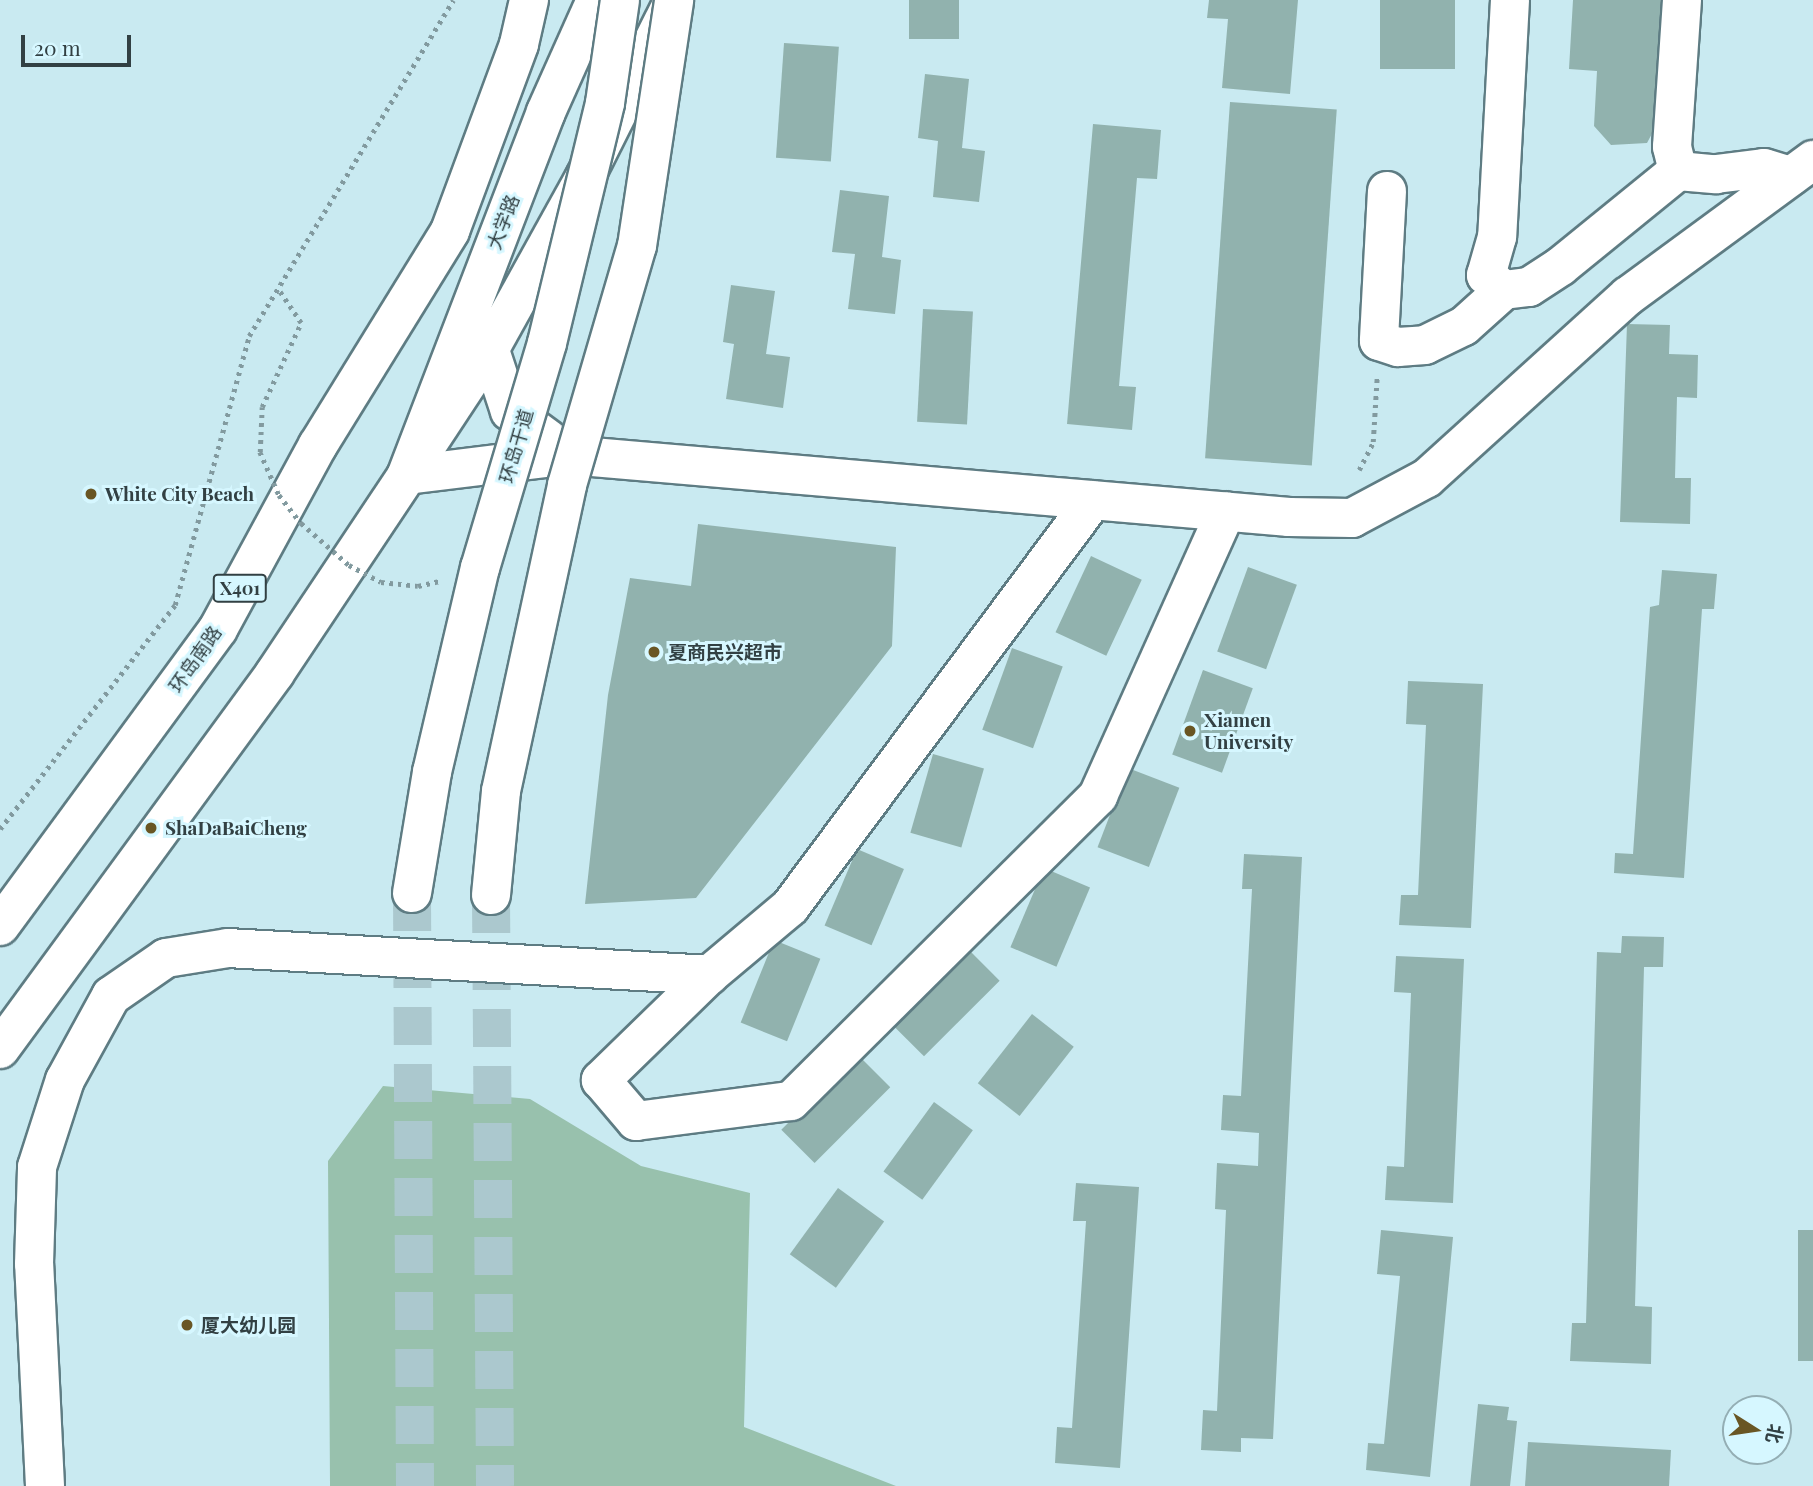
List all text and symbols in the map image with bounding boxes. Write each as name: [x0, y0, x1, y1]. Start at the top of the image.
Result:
scale bar: [24, 21, 135, 65]
text: 20 m: [34, 33, 81, 61]
street label: 大学路: [482, 191, 524, 253]
street label: 环岛干道: [495, 406, 537, 486]
place label: White City Beach: [105, 483, 255, 505]
marker: White City Beach: [83, 486, 99, 502]
road number: X401: [212, 574, 268, 602]
street label: 环岛南路: [164, 621, 226, 697]
place label: 夏商民兴超市: [668, 641, 782, 663]
marker: 夏商民兴超市: [646, 644, 662, 660]
place label: Xiamen University: [1204, 709, 1293, 753]
marker: Xiamen University: [1182, 723, 1198, 739]
place label: ShaDaBaiCheng: [165, 817, 307, 839]
marker: ShaDaBaiCheng: [143, 820, 159, 836]
place label: 厦大幼儿园: [201, 1314, 296, 1336]
marker: 厦大幼儿园: [179, 1317, 195, 1333]
north arrow: [1722, 1395, 1792, 1465]
text: 北: [1761, 1422, 1790, 1446]

